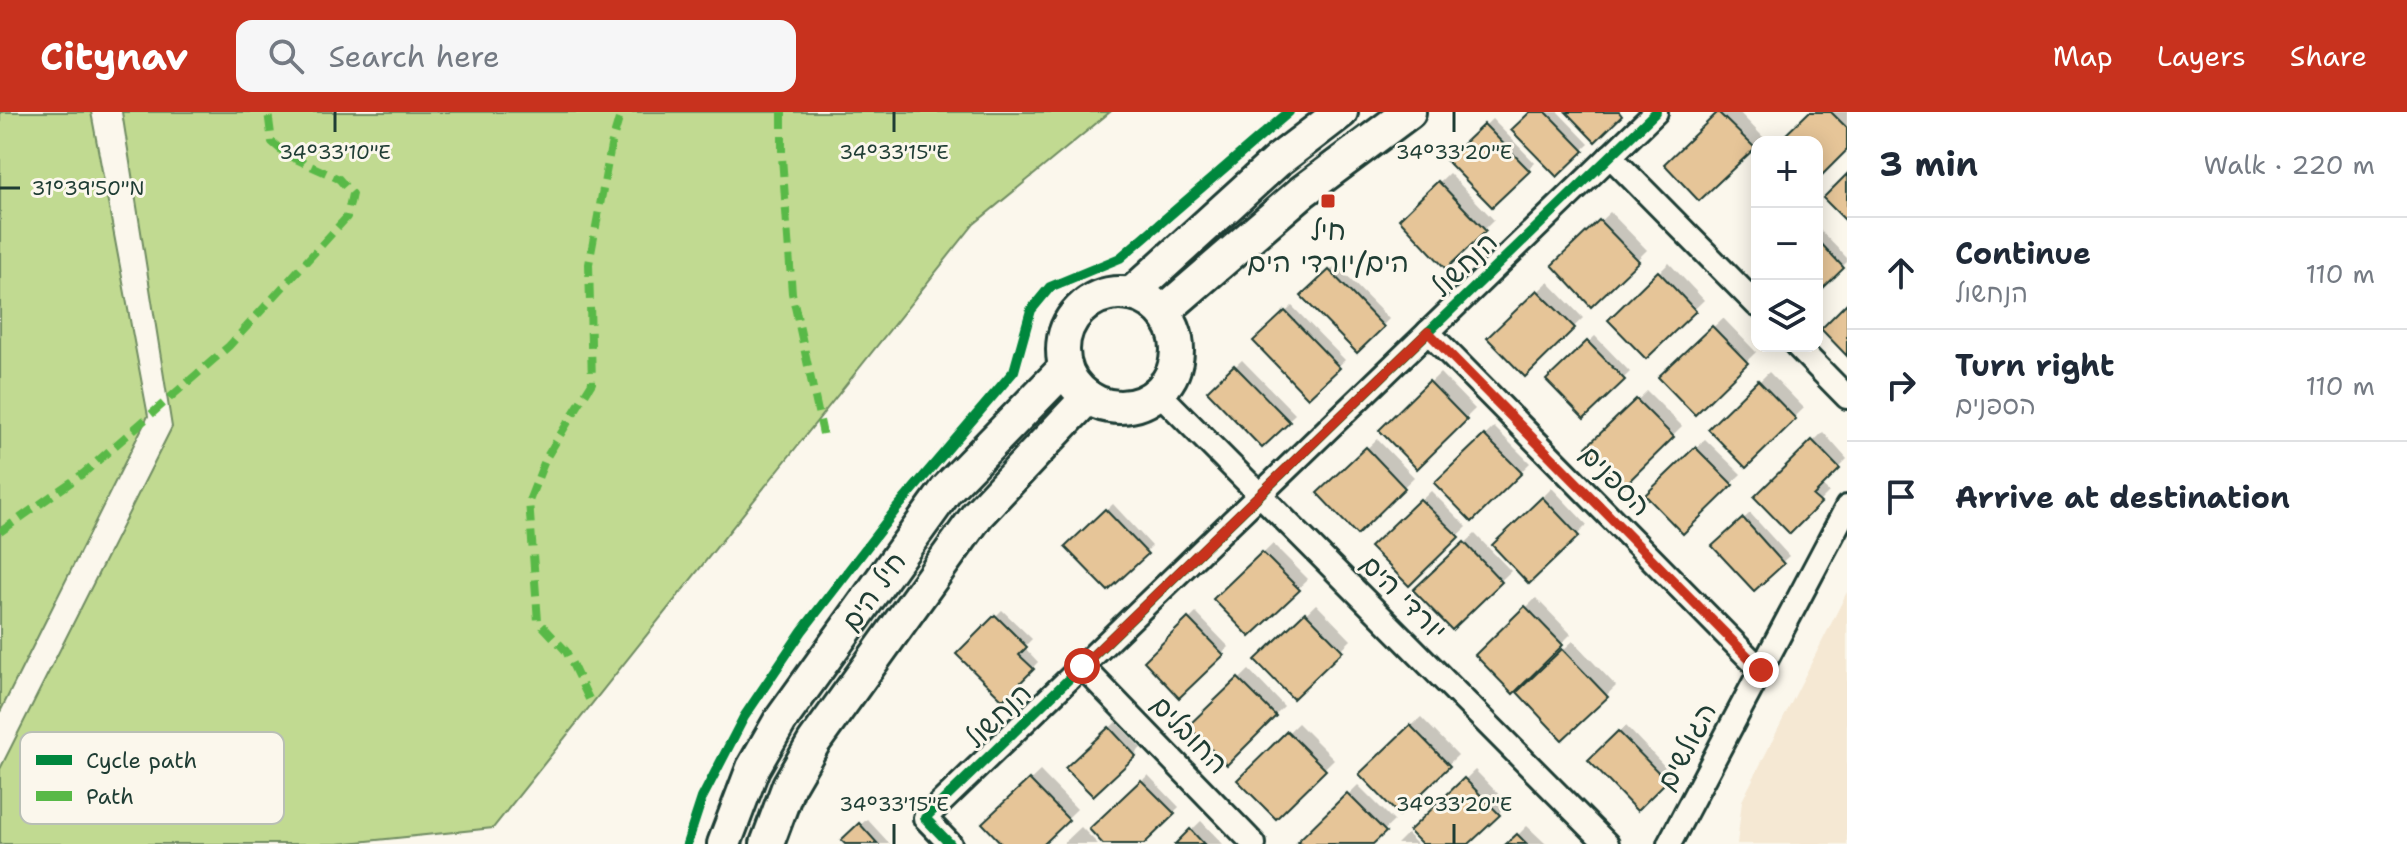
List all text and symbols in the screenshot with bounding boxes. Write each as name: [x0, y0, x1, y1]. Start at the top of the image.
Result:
search box: [236, 20, 796, 92]
text: Citynav: [40, 31, 188, 82]
icon: search: [264, 34, 308, 78]
text: Search here: [328, 36, 500, 77]
text: Map: [2053, 37, 2113, 75]
text: Layers: [2157, 37, 2246, 75]
text: Share: [2290, 37, 2367, 75]
map controls: [1751, 136, 1823, 352]
button: +: [1751, 136, 1823, 208]
text: 34°33'10"E: [279, 139, 391, 165]
text: 34°33'15"E: [839, 139, 949, 165]
text: 34°33'20"E: [1396, 139, 1512, 165]
text: 3 min: [1879, 141, 1978, 187]
text: Walk · 220 m: [2203, 147, 2375, 182]
text: 31°39'50"N: [31, 175, 145, 201]
marker: חיל הים/יורדי הים: [1319, 192, 1337, 210]
button: −: [1751, 208, 1823, 280]
place label: חיל הים/יורדי הים: [1247, 211, 1409, 281]
street label: הנחשול: [1422, 223, 1506, 305]
text: Continue: [1955, 233, 2091, 274]
icon: ahead: [1879, 251, 1923, 295]
text: 110 m: [2305, 256, 2375, 291]
text: הנחשול: [1955, 275, 2028, 310]
button: layers: [1751, 280, 1823, 352]
text: Turn right: [1955, 345, 2114, 386]
icon: right: [1879, 363, 1923, 407]
text: 110 m: [2305, 368, 2375, 403]
text: הספנים: [1955, 387, 2036, 422]
street label: הספנים: [1572, 436, 1660, 524]
icon: arrive: [1879, 475, 1923, 519]
text: Arrive at destination: [1955, 477, 2290, 518]
street label: חיל הים: [831, 544, 915, 638]
street label: יורדי הים: [1352, 545, 1456, 649]
route start: [1064, 648, 1100, 684]
route end: [1743, 652, 1779, 688]
street label: הנחשול: [956, 674, 1040, 756]
street label: החובלים: [1143, 686, 1237, 782]
street label: הגולשים: [1647, 695, 1725, 797]
legend: [20, 732, 284, 824]
text: Cycle path: [86, 746, 197, 775]
text: Path: [86, 782, 134, 811]
text: 34°33'15"E: [839, 791, 949, 817]
text: 34°33'20"E: [1396, 791, 1512, 817]

